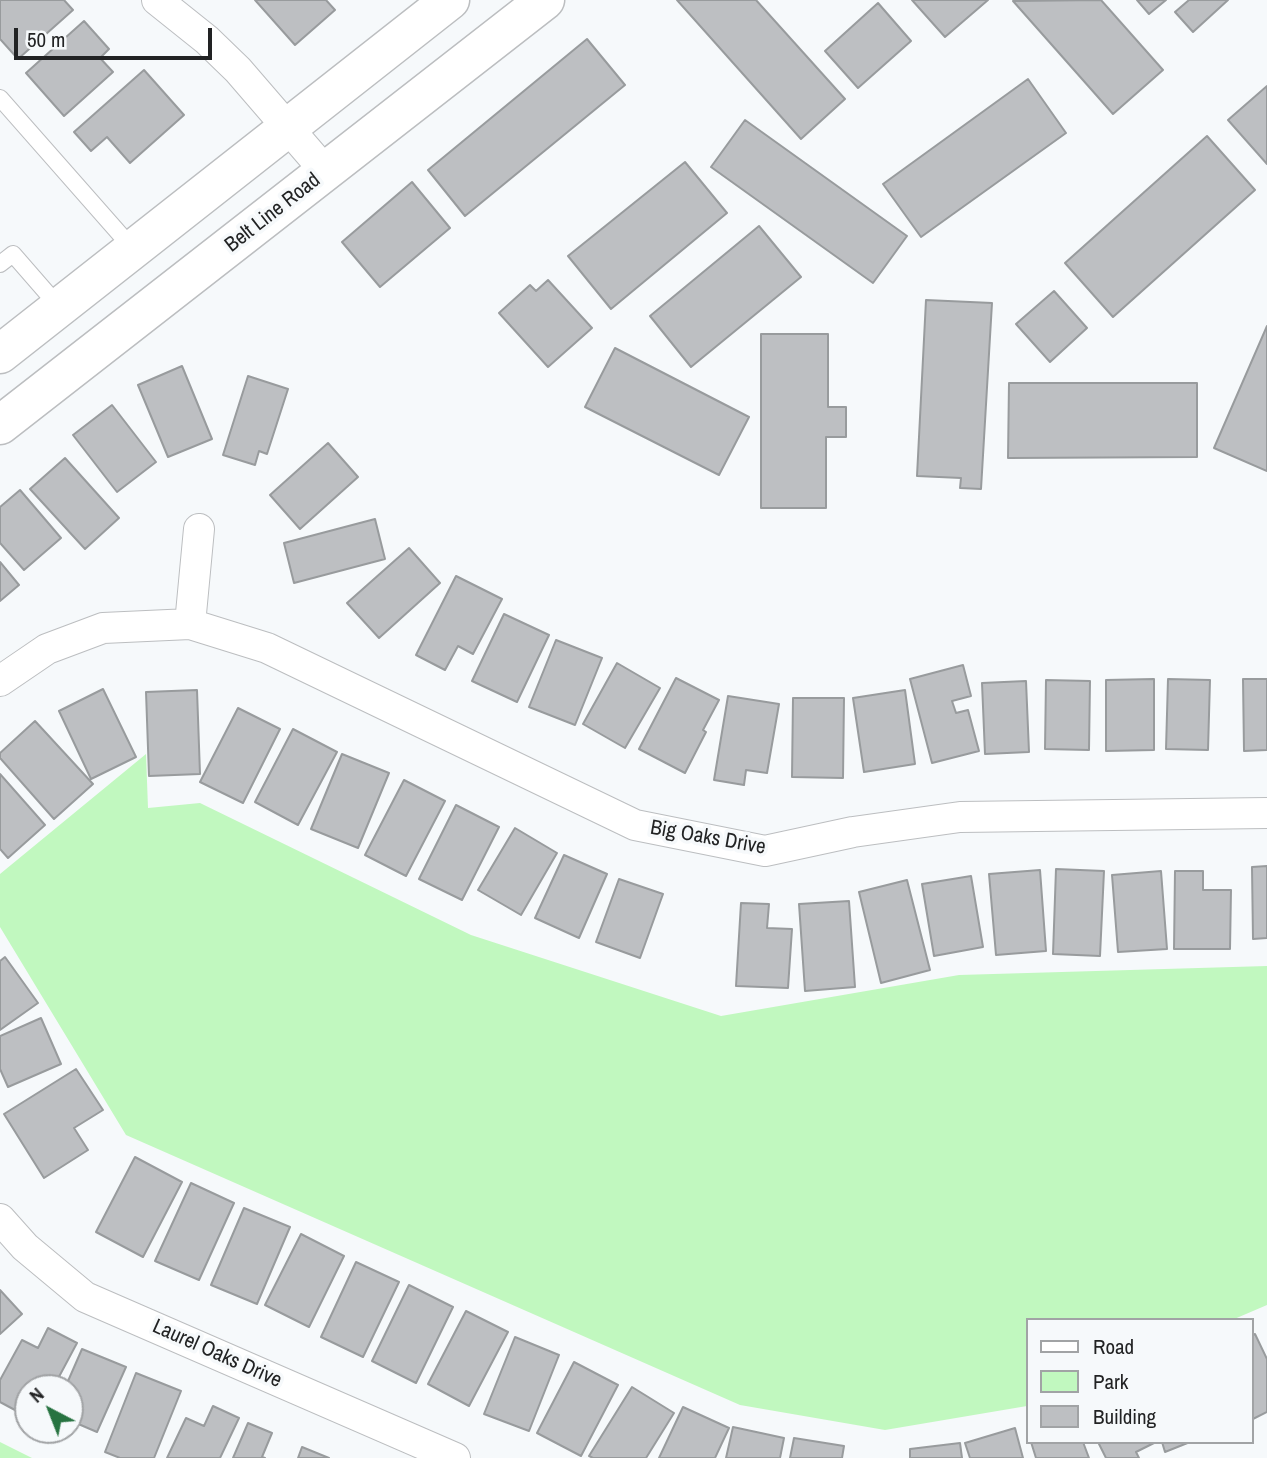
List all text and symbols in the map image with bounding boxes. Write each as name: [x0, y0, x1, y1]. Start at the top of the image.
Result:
scale bar: [18, 14, 215, 58]
text: 50 m: [27, 25, 65, 54]
street label: Belt Line Road: [220, 168, 326, 258]
street label: Big Oaks Drive: [648, 815, 768, 861]
street label: Laurel Oaks Drive: [148, 1314, 286, 1394]
legend: [1026, 1318, 1253, 1444]
text: Road: [1093, 1332, 1134, 1361]
text: Park: [1093, 1367, 1128, 1396]
north arrow: [14, 1374, 84, 1444]
text: N: [23, 1381, 49, 1408]
text: Building: [1093, 1402, 1156, 1431]

